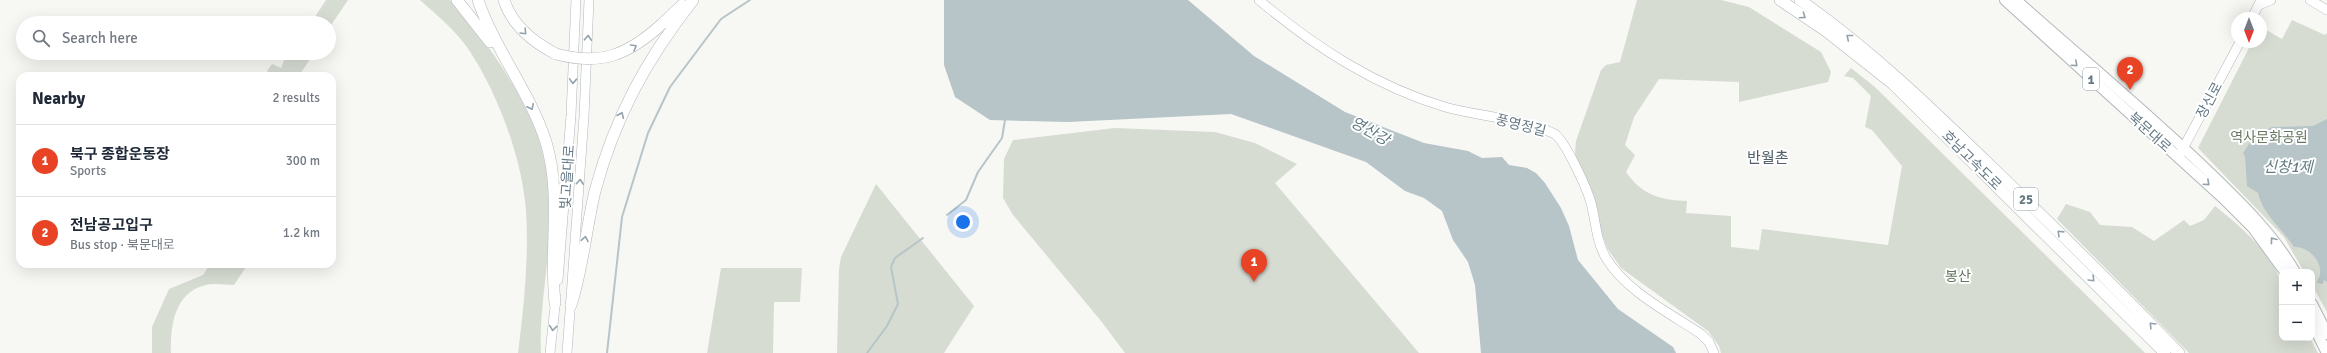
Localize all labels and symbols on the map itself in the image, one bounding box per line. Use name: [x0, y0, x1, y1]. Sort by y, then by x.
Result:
one-way arrow: [1799, 11, 1806, 19]
north arrow: [2231, 12, 2267, 48]
one-way arrow: [519, 27, 527, 35]
one-way arrow: [1847, 34, 1854, 41]
one-way arrow: [583, 35, 592, 41]
one-way arrow: [630, 44, 637, 51]
pin: 2: [2117, 57, 2143, 90]
one-way arrow: [2070, 59, 2078, 66]
road number: 1: [2083, 68, 2099, 90]
one-way arrow: [568, 78, 577, 84]
street label: 장신로: [2193, 79, 2226, 121]
one-way arrow: [527, 103, 534, 111]
street label: 북문대로: [2125, 109, 2175, 156]
one-way arrow: [616, 111, 624, 119]
street label: 풍영정길: [1494, 111, 1548, 140]
water label: 영산강: [1348, 113, 1394, 150]
street label: 호남고속도로: [1938, 127, 2005, 194]
park label: 역사문화공원: [2230, 129, 2308, 146]
street label: 빛고을대로: [557, 144, 578, 210]
district label: 반월촌: [1747, 149, 1789, 167]
water label: 신창1제: [2263, 158, 2315, 176]
one-way arrow: [575, 179, 584, 185]
one-way arrow: [2202, 179, 2210, 186]
road number: 25: [2014, 188, 2038, 210]
your location: [953, 212, 973, 232]
one-way arrow: [2057, 230, 2065, 238]
one-way arrow: [580, 236, 589, 242]
one-way arrow: [2271, 237, 2278, 244]
pin: 1: [1241, 249, 1267, 282]
park label: 봉산: [1945, 268, 1971, 285]
one-way arrow: [2087, 274, 2095, 281]
one-way arrow: [2149, 322, 2157, 330]
one-way arrow: [549, 325, 558, 331]

